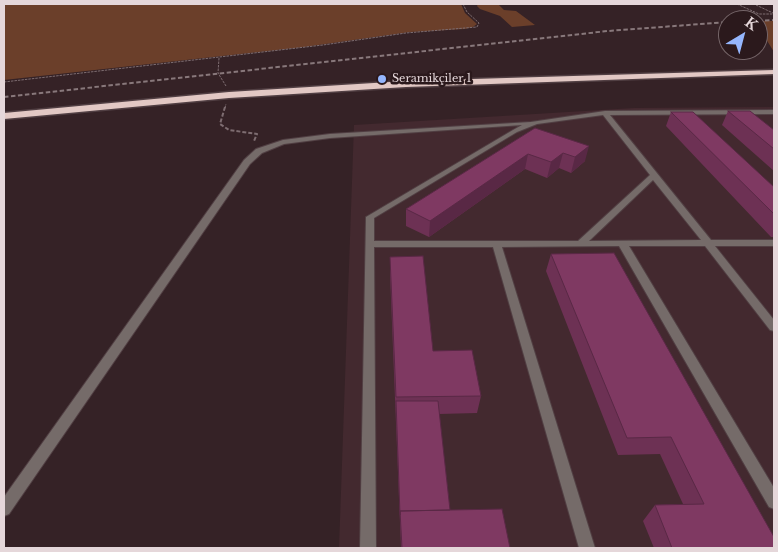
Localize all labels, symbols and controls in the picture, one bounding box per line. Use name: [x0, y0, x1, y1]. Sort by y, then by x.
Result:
north arrow: [718, 10, 768, 60]
text: K: [741, 13, 761, 34]
place label: Seramikçiler 1: [392, 72, 471, 86]
marker: Seramikçiler 1: [376, 73, 388, 85]

